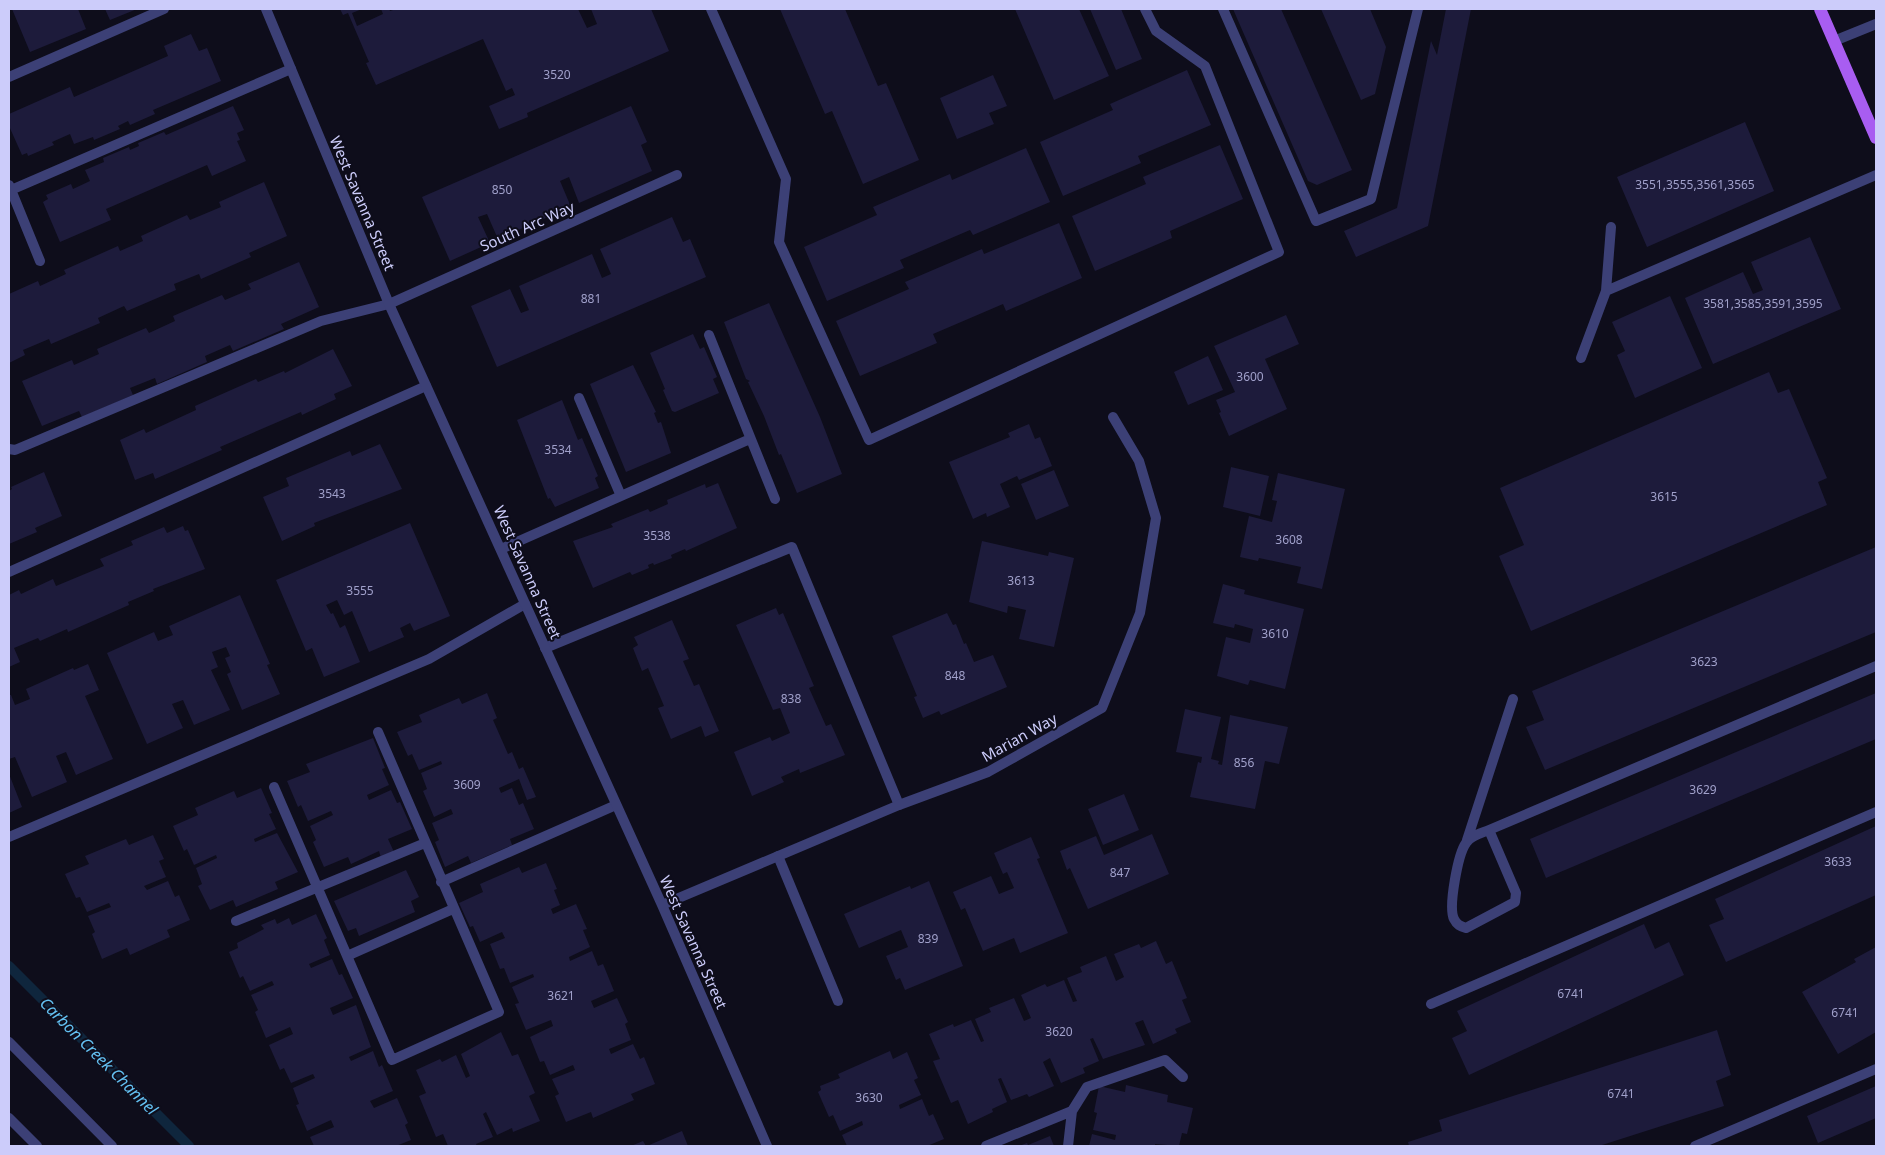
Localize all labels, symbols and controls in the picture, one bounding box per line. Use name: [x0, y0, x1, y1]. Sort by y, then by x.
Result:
house number: 3520: [543, 66, 571, 83]
street label: West Savanna Street: [326, 133, 401, 274]
house number: 3551,3555,3561,3565: [1635, 176, 1755, 193]
house number: 850: [492, 181, 512, 198]
street label: South Arc Way: [477, 196, 578, 256]
house number: 881: [581, 290, 601, 307]
house number: 3581,3585,3591,3595: [1703, 295, 1823, 312]
house number: 3600: [1236, 368, 1264, 385]
house number: 3534: [544, 441, 572, 458]
house number: 3543: [318, 485, 346, 502]
house number: 3615: [1650, 488, 1678, 505]
street label: West Savanna Street: [490, 502, 567, 642]
house number: 3538: [643, 527, 671, 544]
house number: 3608: [1275, 531, 1303, 548]
house number: 3613: [1007, 572, 1035, 589]
house number: 3555: [346, 582, 374, 599]
house number: 3610: [1261, 625, 1289, 642]
house number: 3623: [1690, 653, 1718, 670]
house number: 848: [945, 667, 965, 684]
house number: 838: [781, 690, 801, 707]
street label: Marian Way: [978, 708, 1061, 766]
house number: 856: [1234, 754, 1254, 771]
house number: 3609: [453, 776, 481, 793]
house number: 3629: [1689, 781, 1717, 798]
house number: 3633: [1824, 853, 1852, 870]
house number: 847: [1110, 864, 1130, 881]
street label: West Savanna Street: [656, 872, 733, 1012]
house number: 839: [918, 930, 938, 947]
house number: 6741: [1557, 985, 1585, 1002]
house number: 3621: [547, 987, 575, 1004]
water label: Carbon Creek Channel: [35, 992, 163, 1120]
house number: 6741: [1831, 1004, 1859, 1021]
house number: 3620: [1045, 1023, 1073, 1040]
house number: 6741: [1607, 1085, 1635, 1102]
house number: 3630: [855, 1089, 883, 1106]

